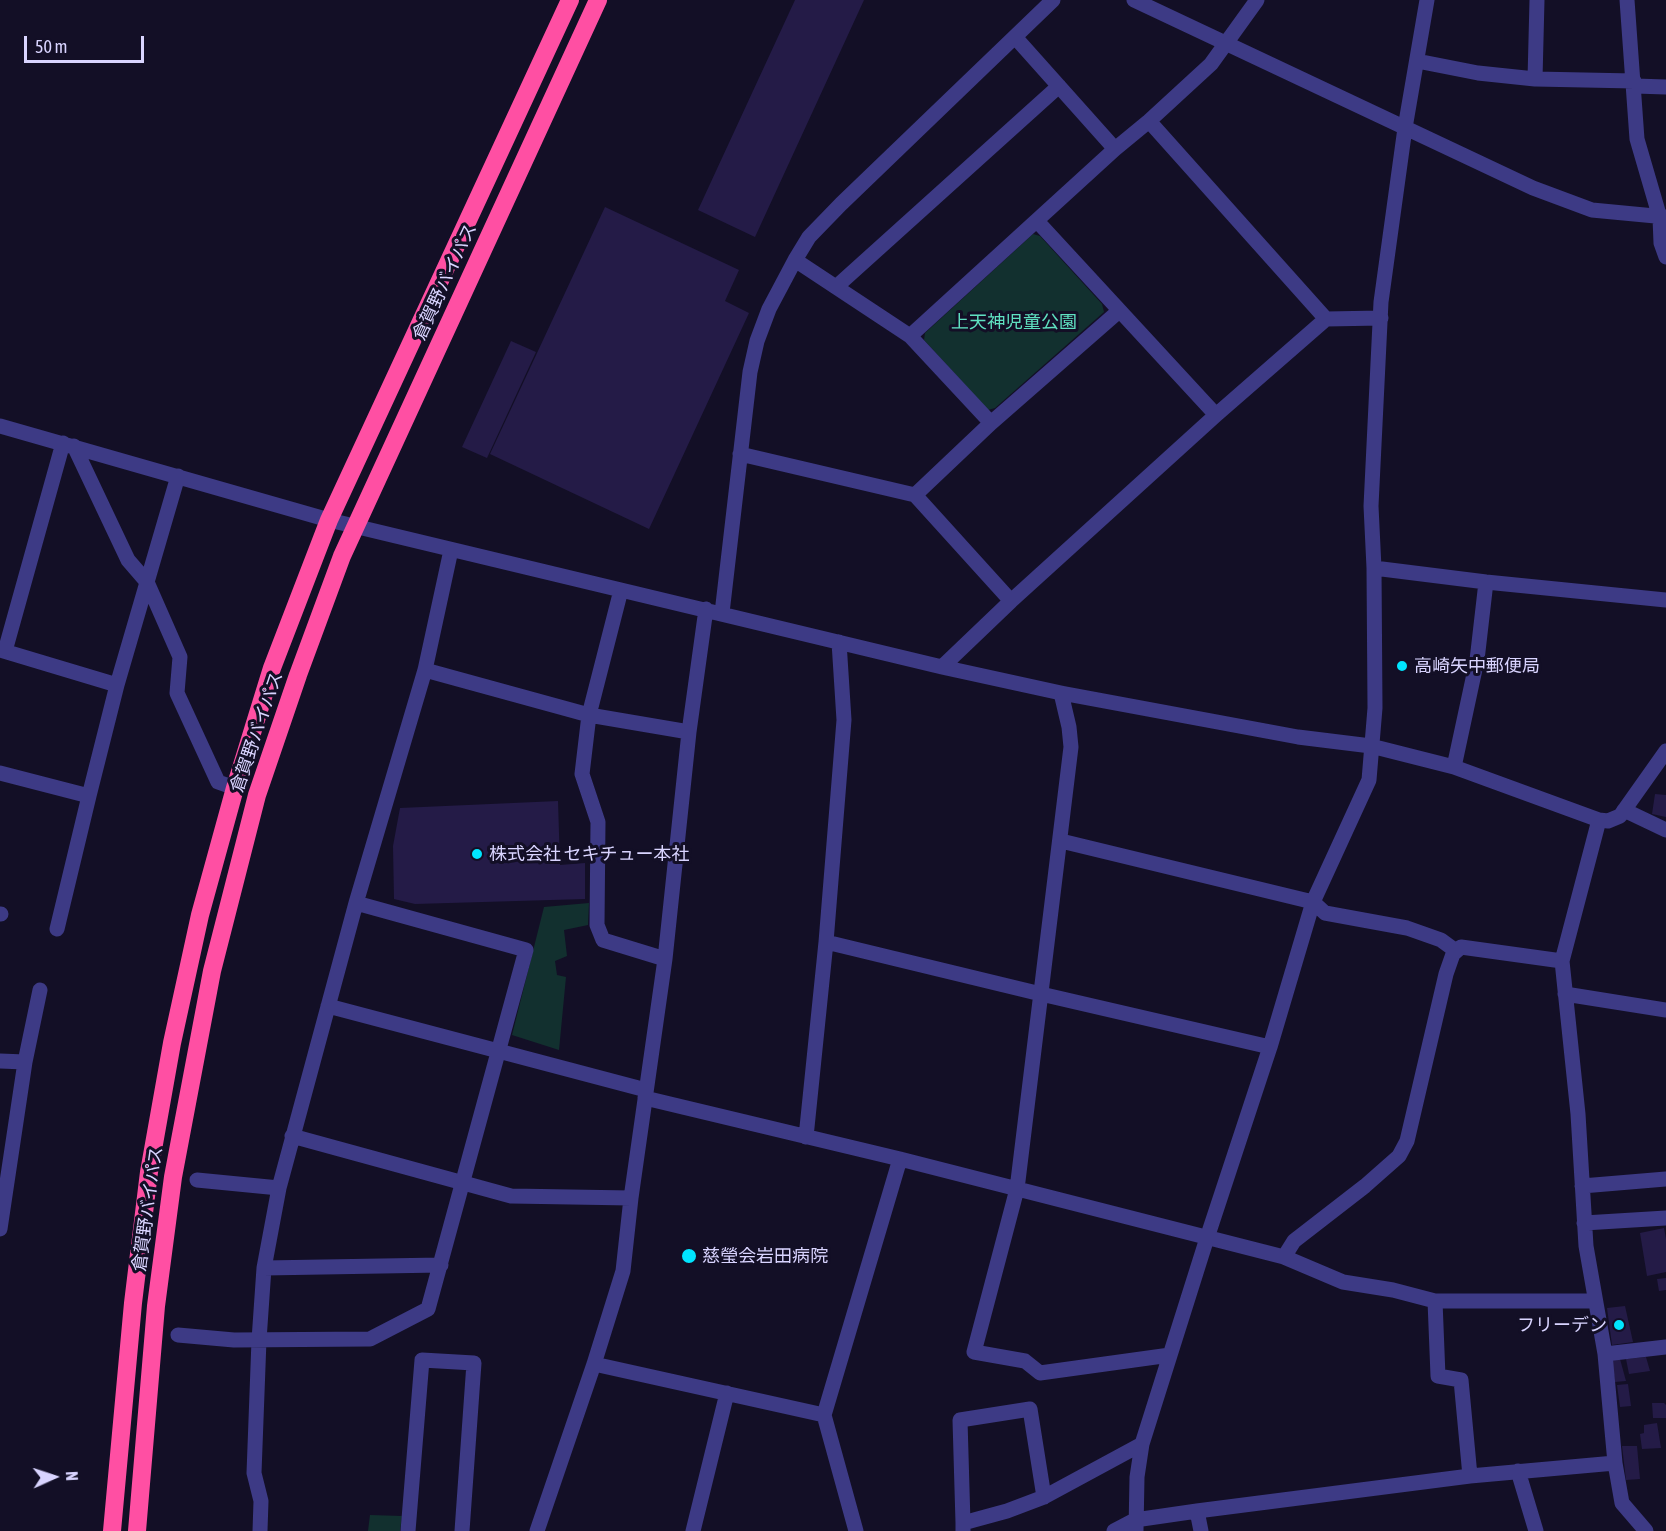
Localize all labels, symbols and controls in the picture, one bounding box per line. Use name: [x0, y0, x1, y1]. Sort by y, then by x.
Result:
scale bar: [27, 24, 147, 62]
text: 50 m: [35, 36, 67, 57]
street label: 倉賀野バイパス: [409, 220, 481, 344]
park label: 上天神児童公園: [951, 311, 1077, 333]
place label: 高崎矢中郵便局: [1414, 655, 1540, 677]
marker: 高崎矢中郵便局: [1395, 659, 1409, 673]
street label: 倉賀野バイパス: [226, 669, 288, 795]
place label: 株式会社 セキチュー本社: [489, 843, 689, 865]
marker: 株式会社 セキチュー本社: [470, 847, 484, 861]
street label: 倉賀野バイパス: [129, 1145, 167, 1273]
place label: 慈瑩会岩田病院: [702, 1245, 828, 1267]
marker: 慈瑩会岩田病院: [680, 1247, 698, 1265]
place label: フリーデン: [1517, 1314, 1607, 1336]
marker: フリーデン: [1612, 1318, 1626, 1332]
north arrow: [24, 1447, 84, 1507]
text: N: [63, 1471, 81, 1481]

